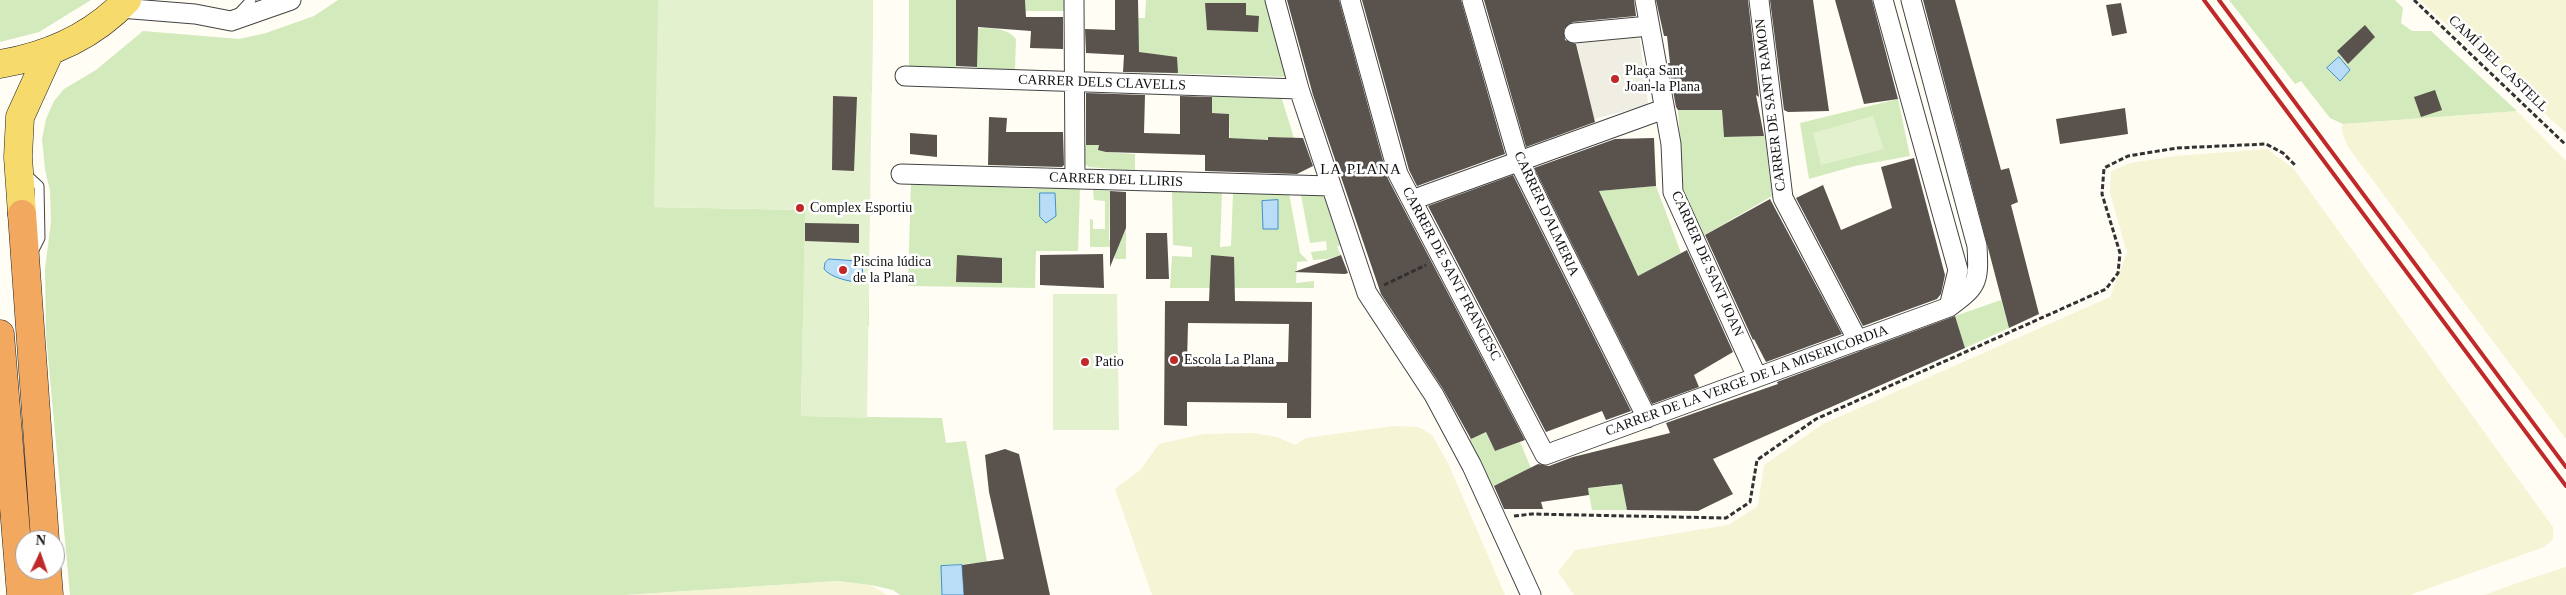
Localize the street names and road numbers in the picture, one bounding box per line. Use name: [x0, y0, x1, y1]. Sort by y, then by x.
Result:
street label: CAMÍ DEL CASTELL: [2445, 12, 2551, 116]
street label: CARRER DE SANT RAMON: [1752, 18, 1790, 192]
street label: CARRER DELS CLAVELLS: [1018, 72, 1186, 94]
street label: CARRER D'ALMERIA: [1510, 149, 1582, 279]
street label: CARRER DEL LLIRIS: [1049, 169, 1183, 191]
street label: CARRER DE SANT FRANCESC: [1398, 184, 1504, 364]
street label: CARRER DE SANT JOAN: [1667, 189, 1747, 339]
street label: CARRER DE LA VERGE DE LA MISERICORDIA: [1603, 322, 1891, 440]

